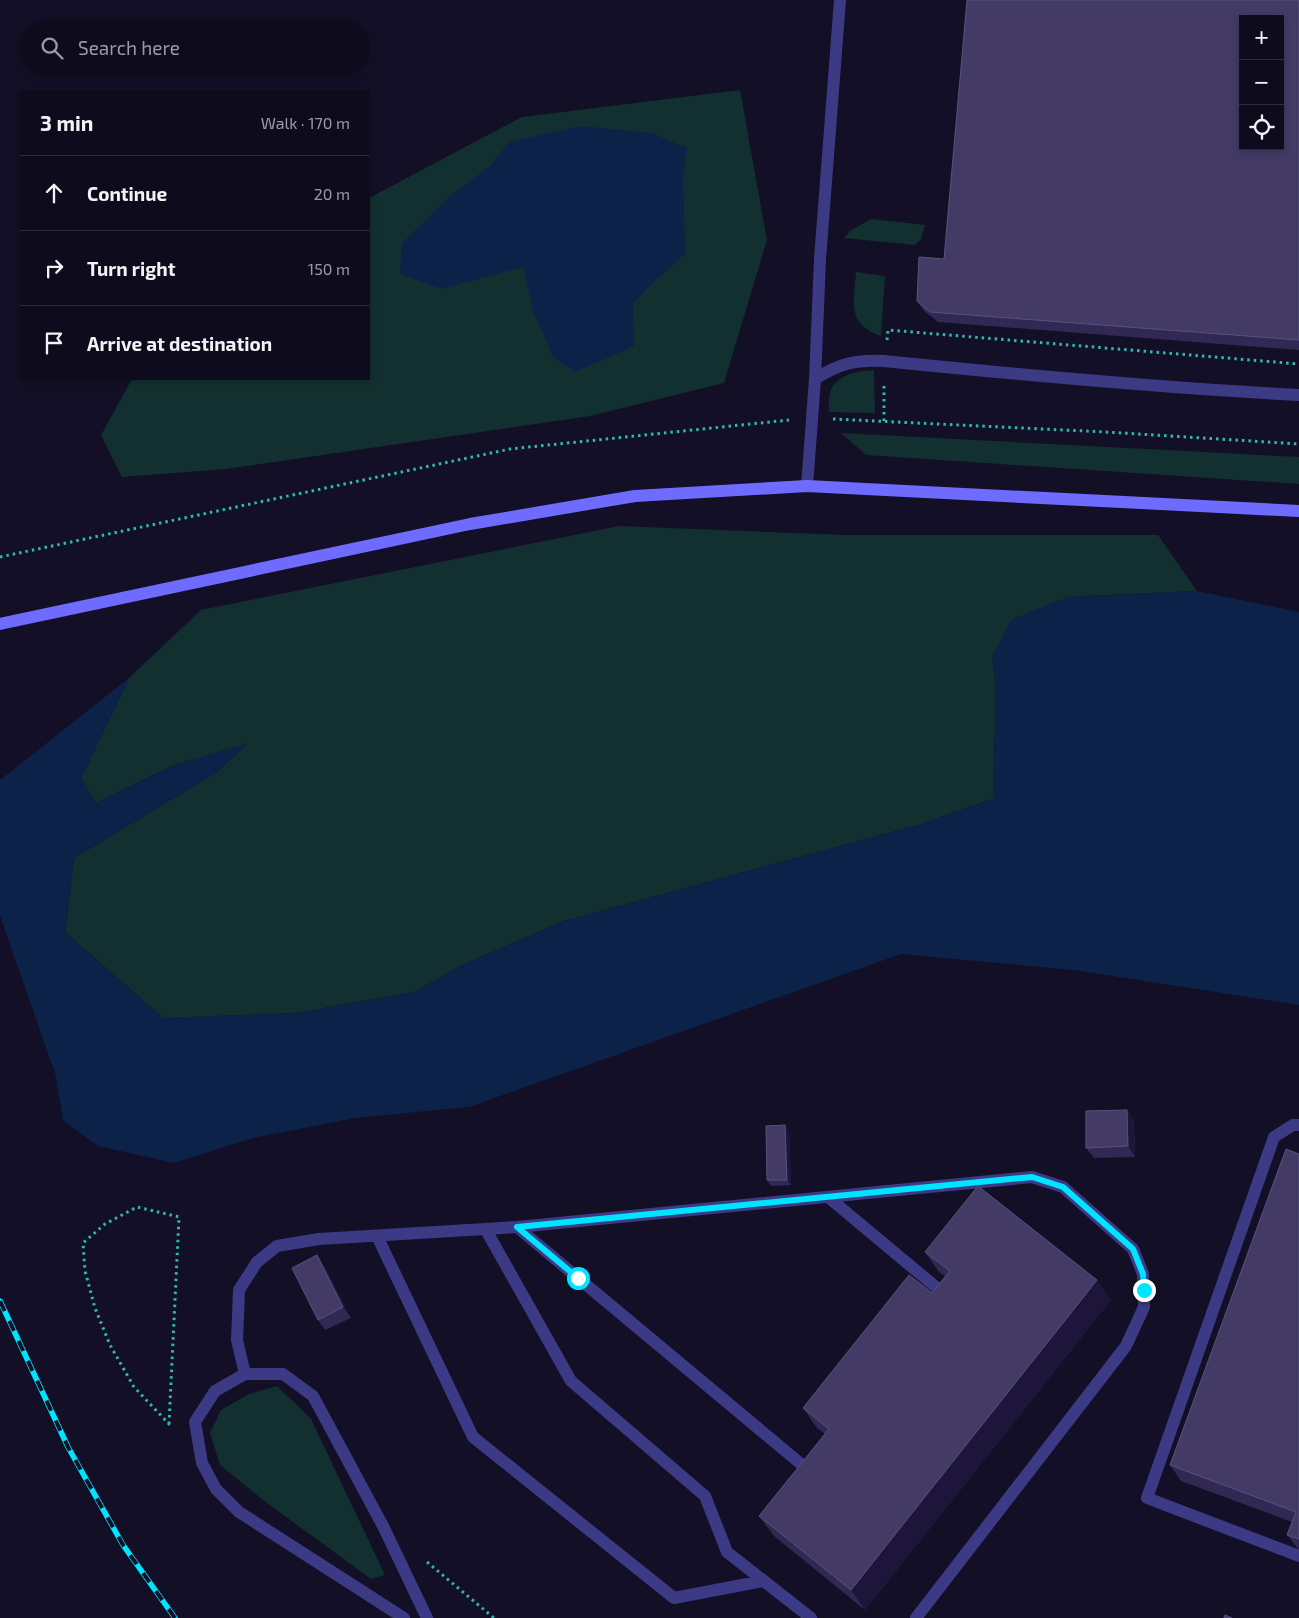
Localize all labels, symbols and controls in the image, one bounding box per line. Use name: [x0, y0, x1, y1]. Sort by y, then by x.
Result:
map controls: [1239, 15, 1284, 150]
button: +: [1239, 15, 1284, 60]
search box: [20, 20, 370, 75]
icon: search: [38, 34, 66, 62]
text: Search here: [78, 36, 180, 59]
button: −: [1239, 60, 1284, 105]
button: locate: [1239, 105, 1284, 150]
text: 3 min: [40, 110, 93, 135]
text: Walk · 170 m: [261, 113, 350, 132]
icon: ahead: [40, 179, 68, 207]
text: Continue: [87, 182, 167, 205]
text: 20 m: [314, 184, 350, 203]
icon: right: [40, 254, 68, 282]
text: Turn right: [87, 257, 175, 280]
text: 150 m: [308, 259, 350, 278]
icon: arrive: [40, 329, 68, 357]
text: Arrive at destination: [87, 332, 272, 355]
route start: [567, 1267, 590, 1290]
route end: [1133, 1279, 1156, 1302]

